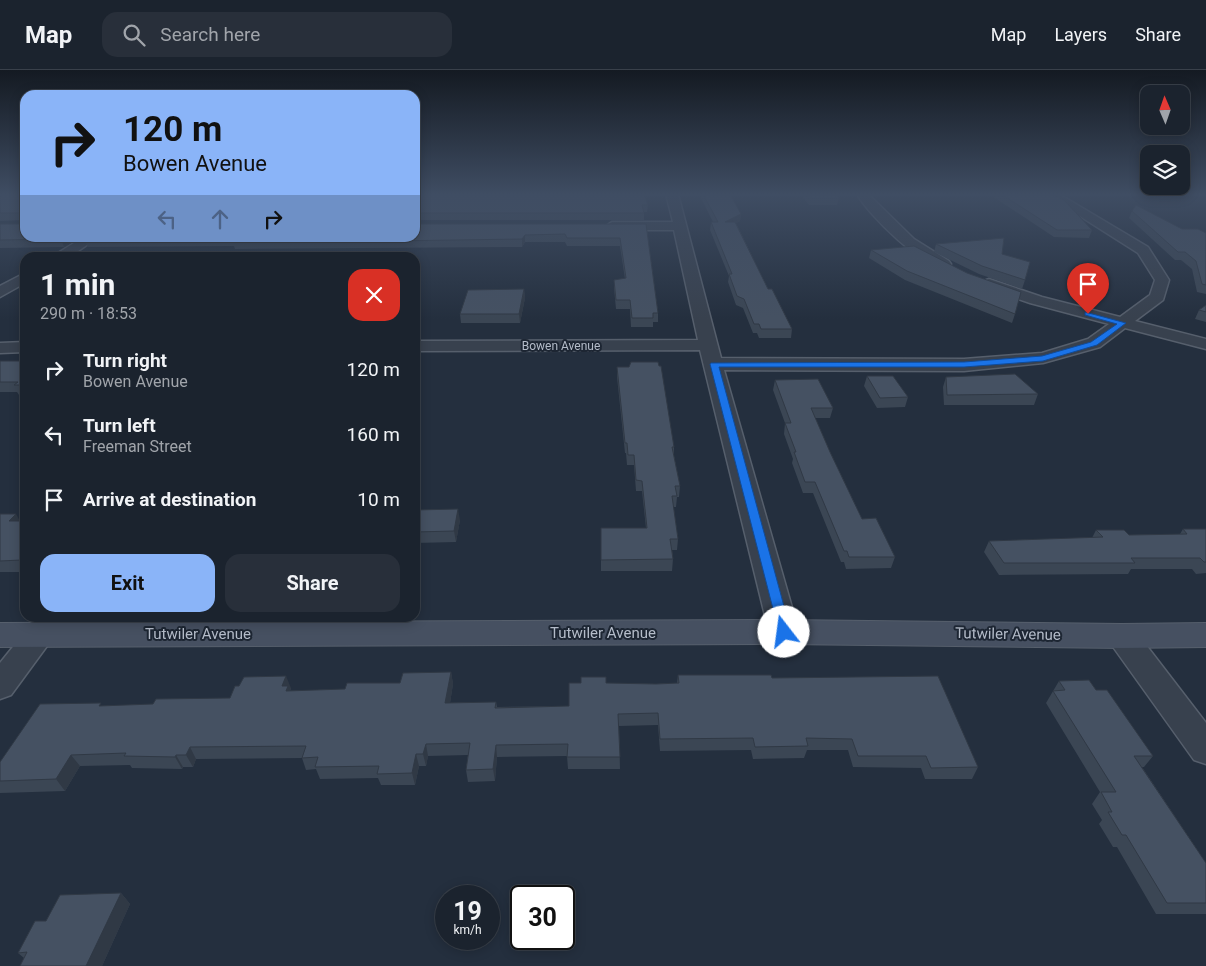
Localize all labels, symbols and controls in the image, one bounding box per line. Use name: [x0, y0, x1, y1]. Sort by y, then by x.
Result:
search box: [102, 12, 452, 57]
text: Map: [25, 21, 72, 49]
icon: search: [120, 21, 148, 49]
text: Search here: [160, 23, 260, 46]
text: Map: [991, 24, 1026, 45]
text: Layers: [1054, 24, 1107, 45]
text: Share: [1135, 24, 1181, 45]
north arrow: [1140, 85, 1190, 135]
map controls: [1140, 85, 1190, 195]
text: 120 m: [123, 109, 222, 150]
icon: right: [40, 110, 105, 175]
button: layers: [1140, 145, 1190, 195]
text: Bowen Avenue: [123, 151, 267, 176]
icon: left: [153, 205, 181, 233]
icon: ahead: [206, 205, 234, 233]
icon: right: [259, 205, 287, 233]
pin: [1067, 263, 1109, 314]
text: 1 min: [40, 267, 115, 302]
button: close: [348, 269, 400, 321]
icon: arrive: [1074, 270, 1102, 298]
text: 290 m · 18:53: [40, 304, 137, 323]
street label: Bowen Avenue: [522, 339, 600, 353]
text: Turn right: [83, 349, 167, 372]
icon: right: [40, 356, 68, 384]
text: 120 m: [347, 358, 400, 381]
text: Bowen Avenue: [83, 372, 188, 391]
text: Turn left: [83, 414, 156, 437]
icon: left: [40, 421, 68, 449]
text: 160 m: [347, 423, 400, 446]
text: Freeman Street: [83, 437, 192, 456]
icon: arrive: [40, 486, 68, 514]
text: Arrive at destination: [83, 488, 256, 511]
text: 10 m: [357, 488, 400, 511]
button: Exit: [40, 554, 215, 612]
button: Share: [225, 554, 400, 612]
position arrow: [757, 605, 809, 657]
street label: Tutwiler Avenue: [550, 624, 656, 642]
street label: Tutwiler Avenue: [955, 624, 1061, 644]
street label: Tutwiler Avenue: [145, 625, 251, 643]
speed limit sign: 30: [510, 885, 575, 950]
text: 19: [453, 897, 482, 926]
text: km/h: [453, 923, 482, 937]

